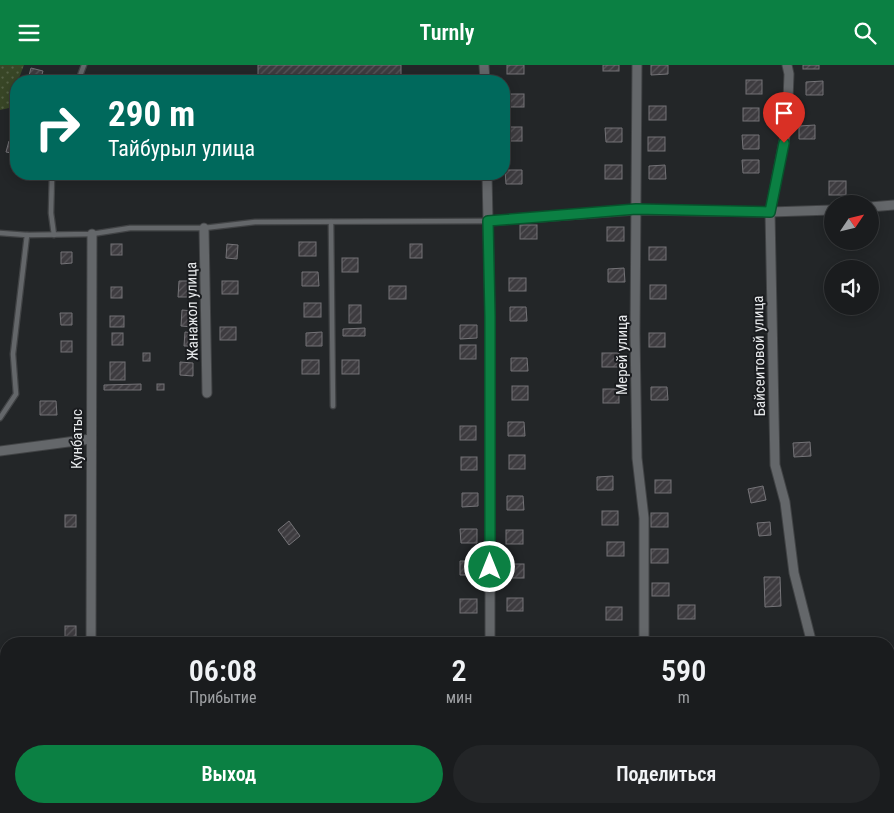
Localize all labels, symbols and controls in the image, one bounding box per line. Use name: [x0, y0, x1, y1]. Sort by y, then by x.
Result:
icon: menu: [15, 19, 43, 47]
icon: search: [851, 19, 879, 47]
text: Turnly: [420, 20, 474, 45]
pin: [763, 92, 805, 143]
text: 290 m: [108, 94, 195, 135]
icon: right: [25, 95, 90, 160]
icon: arrive: [770, 99, 798, 127]
text: Тайбурыл улица: [108, 136, 255, 161]
north arrow: [824, 195, 879, 250]
map controls: [824, 195, 879, 315]
button: sound: [824, 260, 879, 315]
street label: Жанажол улица: [182, 262, 202, 360]
street label: Байсеитовой улица: [749, 295, 769, 417]
street label: Мерей улица: [613, 315, 631, 395]
street label: Кунбатыс: [68, 409, 86, 469]
position arrow: [463, 540, 515, 592]
text: 06:08: [189, 653, 257, 688]
text: 2: [451, 653, 467, 688]
text: 590: [661, 653, 706, 688]
text: Прибытие: [189, 688, 256, 707]
text: мин: [446, 688, 472, 707]
text: m: [678, 688, 690, 707]
button: Выход: [15, 745, 443, 803]
button: Поделиться: [453, 745, 880, 803]

